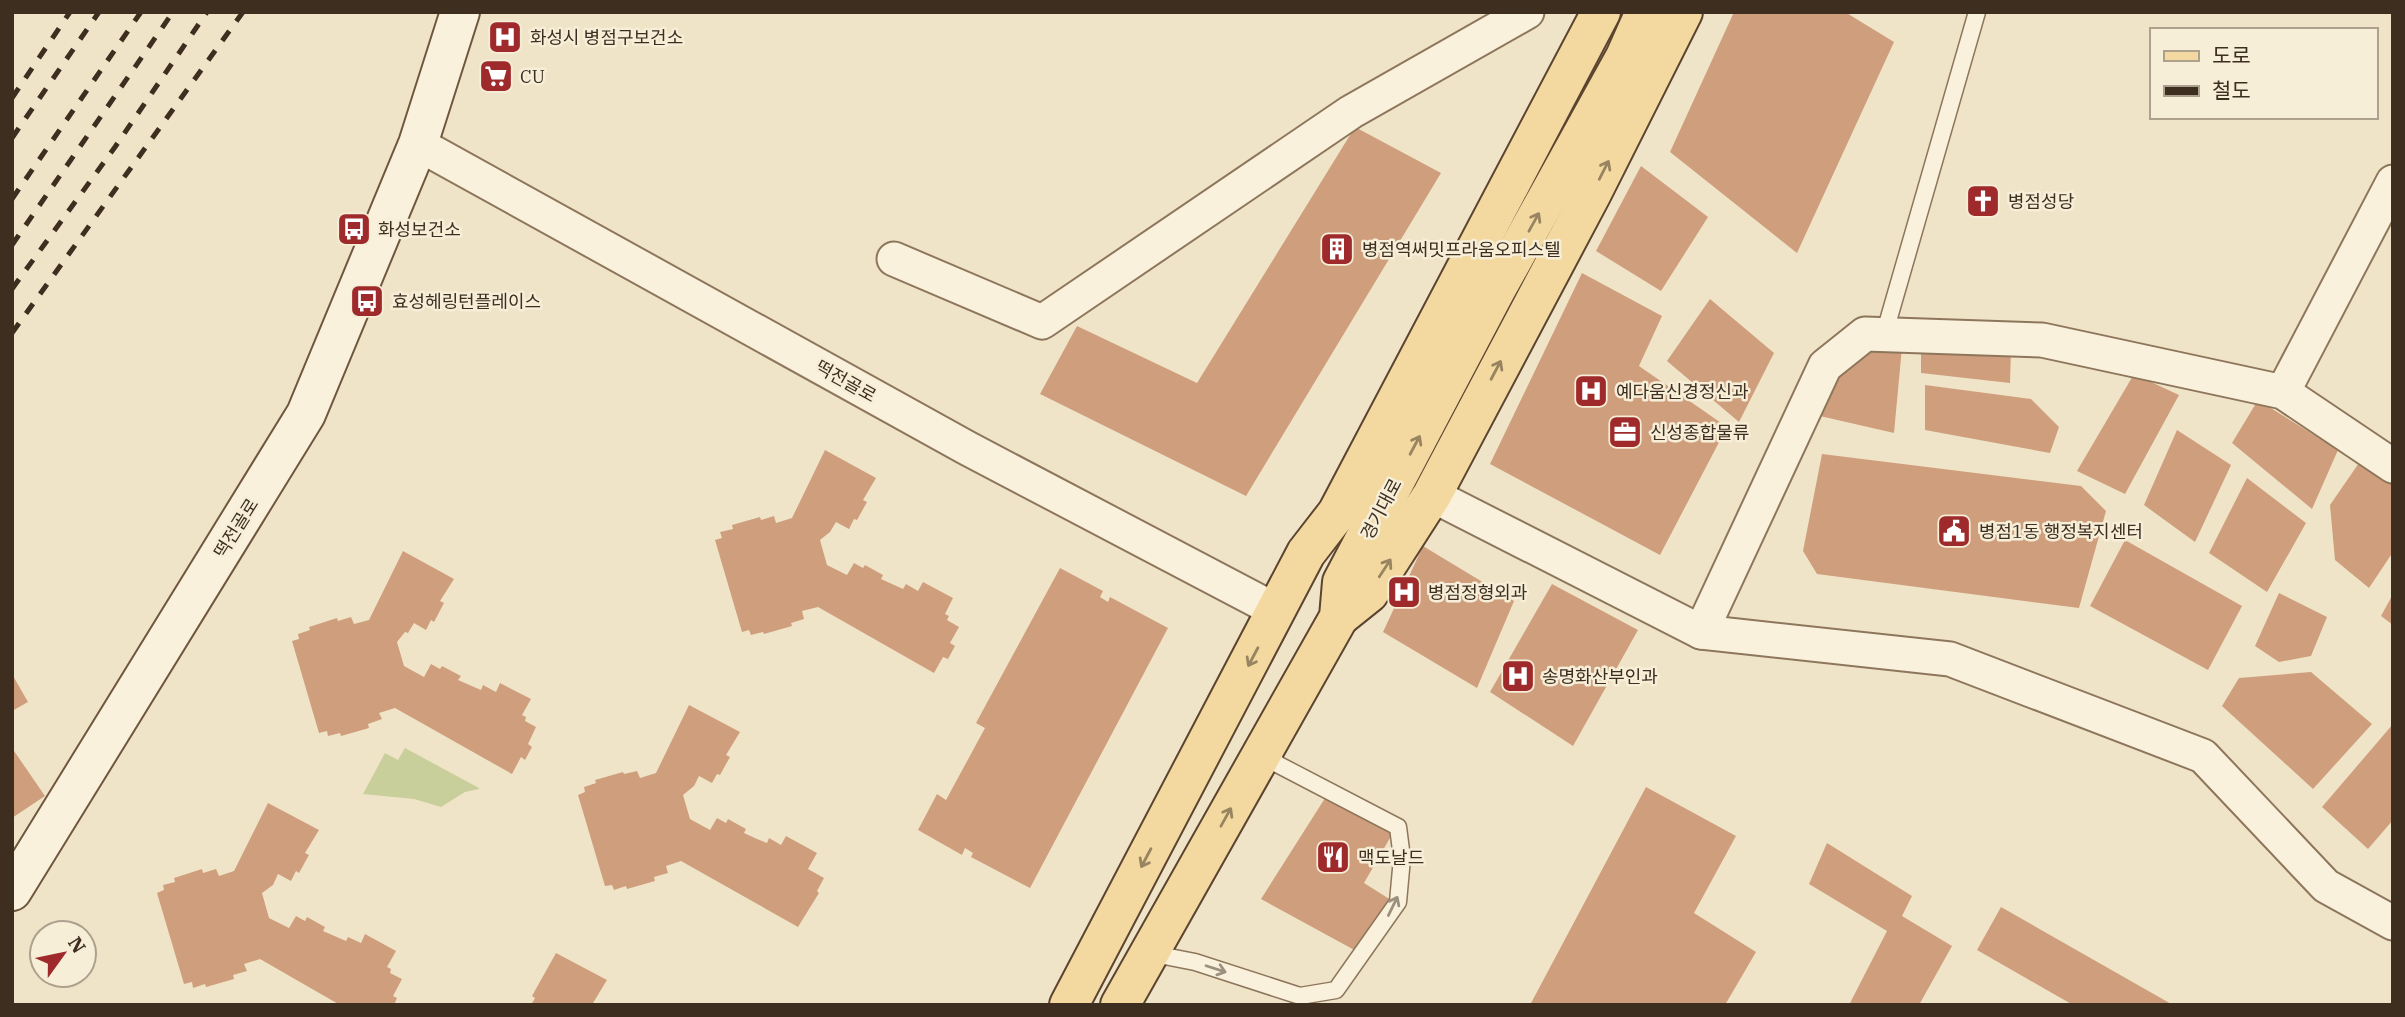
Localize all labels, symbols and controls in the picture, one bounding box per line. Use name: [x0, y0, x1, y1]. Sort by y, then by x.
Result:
hospital icon: 화성시 병점구보건소: [486, 18, 524, 56]
place label: 화성시 병점구보건소: [530, 26, 683, 49]
legend: [2150, 28, 2377, 119]
text: 도로: [2212, 41, 2251, 69]
supermarket icon: CU: [477, 57, 515, 95]
place label: CU: [520, 65, 545, 88]
text: 철도: [2212, 76, 2251, 104]
one-way arrow: [1597, 160, 1611, 181]
church icon: 병점성당: [1964, 182, 2002, 220]
place label: 병점성당: [2008, 190, 2074, 213]
bus stop icon: 화성보건소: [335, 210, 373, 248]
one-way arrow: [1527, 213, 1541, 233]
place label: 화성보건소: [378, 218, 461, 241]
building icon: 병점역써밋프라움오피스텔: [1318, 230, 1356, 268]
place label: 병점역써밋프라움오피스텔: [1362, 238, 1561, 261]
bus stop icon: 효성헤링턴플레이스: [348, 282, 386, 320]
place label: 효성헤링턴플레이스: [392, 290, 541, 313]
street label: 떡전골로: [811, 355, 881, 407]
one-way arrow: [1490, 361, 1504, 381]
hospital icon: 예다움신경정신과: [1572, 372, 1610, 410]
place label: 예다움신경정신과: [1616, 380, 1749, 403]
office icon: 신성종합물류: [1606, 413, 1644, 451]
place label: 신성종합물류: [1650, 421, 1749, 444]
one-way arrow: [1409, 435, 1423, 456]
street label: 경기대로: [1355, 474, 1407, 544]
street label: 떡전골로: [209, 494, 263, 562]
public building icon: 병점1동 행정복지센터: [1935, 512, 1973, 550]
place label: 병점1동 행정복지센터: [1979, 520, 2143, 543]
one-way arrow: [1378, 559, 1392, 579]
hospital icon: 병점정형외과: [1385, 573, 1423, 611]
place label: 병점정형외과: [1428, 581, 1528, 604]
one-way arrow: [1245, 647, 1259, 667]
hospital icon: 송명화산부인과: [1499, 657, 1537, 695]
place label: 송명화산부인과: [1542, 665, 1658, 688]
one-way arrow: [1220, 807, 1233, 828]
restaurant icon: 맥도날드: [1314, 838, 1352, 876]
place label: 맥도날드: [1358, 846, 1424, 869]
one-way arrow: [1139, 848, 1153, 868]
one-way arrow: [1387, 897, 1401, 917]
north arrow: [28, 919, 98, 989]
text: N: [63, 932, 91, 958]
one-way arrow: [1204, 963, 1226, 976]

